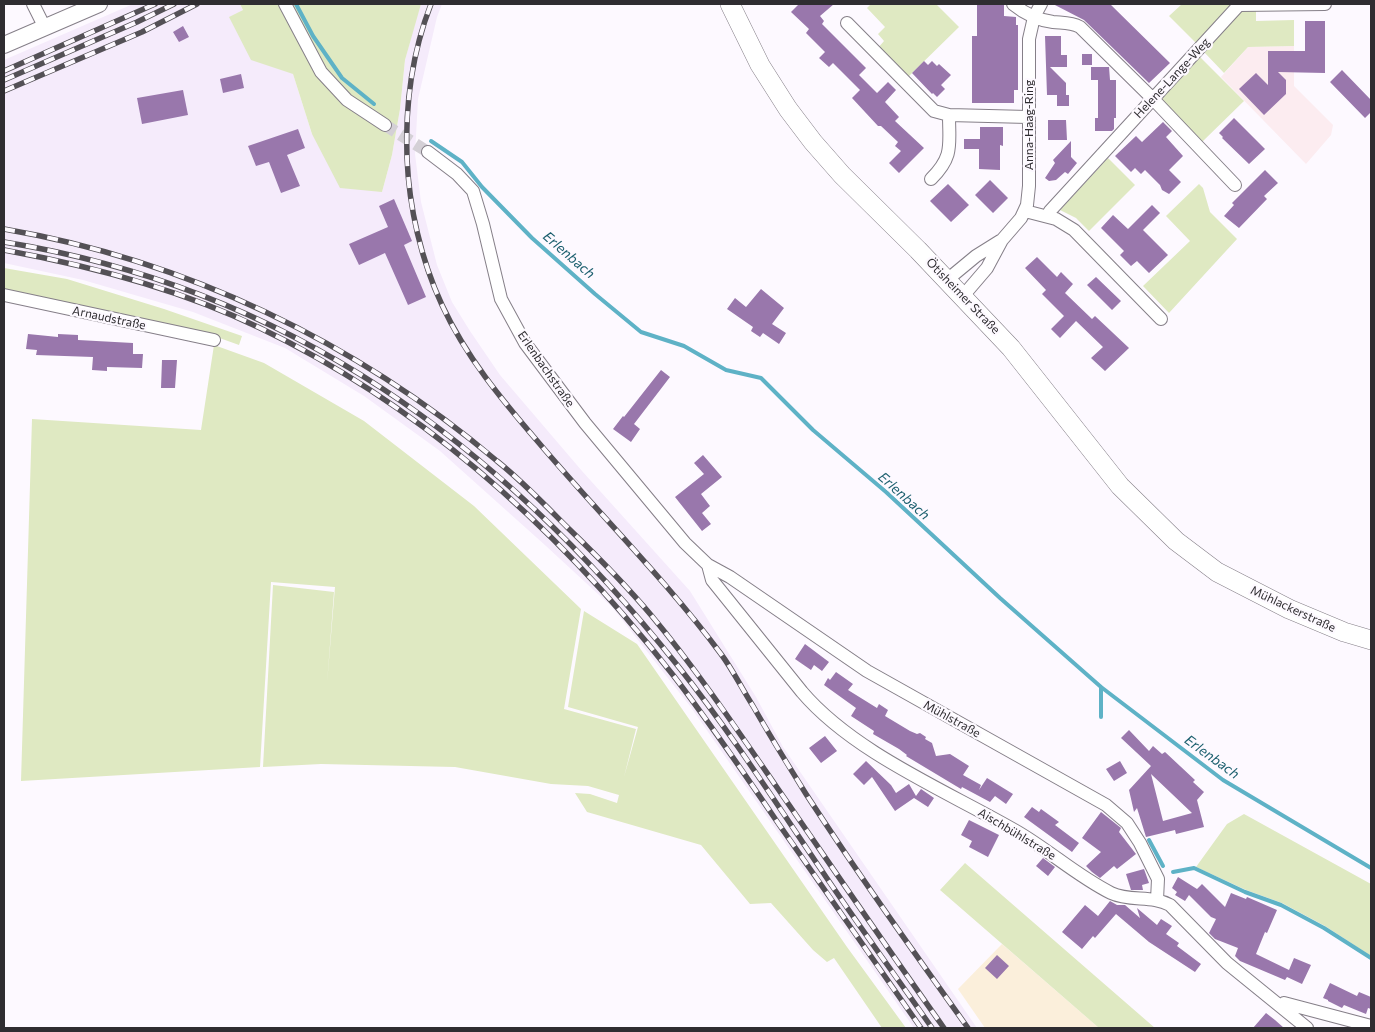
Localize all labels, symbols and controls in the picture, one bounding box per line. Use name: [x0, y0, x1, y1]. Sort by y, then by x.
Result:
street label: Helene-Lange-Weg: [1131, 35, 1213, 121]
street label: Anna-Haag-Ring: [1022, 80, 1036, 170]
water label: Erlenbach: [540, 228, 598, 282]
street label: Ötisheimer Straße: [923, 255, 1003, 337]
street label: Arnaudstraße: [71, 303, 147, 333]
street label: Erlenbachstraße: [515, 328, 577, 410]
water label: Erlenbach: [875, 469, 933, 523]
street label: Mühlackerstraße: [1248, 583, 1338, 635]
street label: Mühlstraße: [921, 697, 983, 741]
water label: Erlenbach: [1181, 732, 1243, 782]
street label: Aischbühlstraße: [975, 805, 1059, 863]

